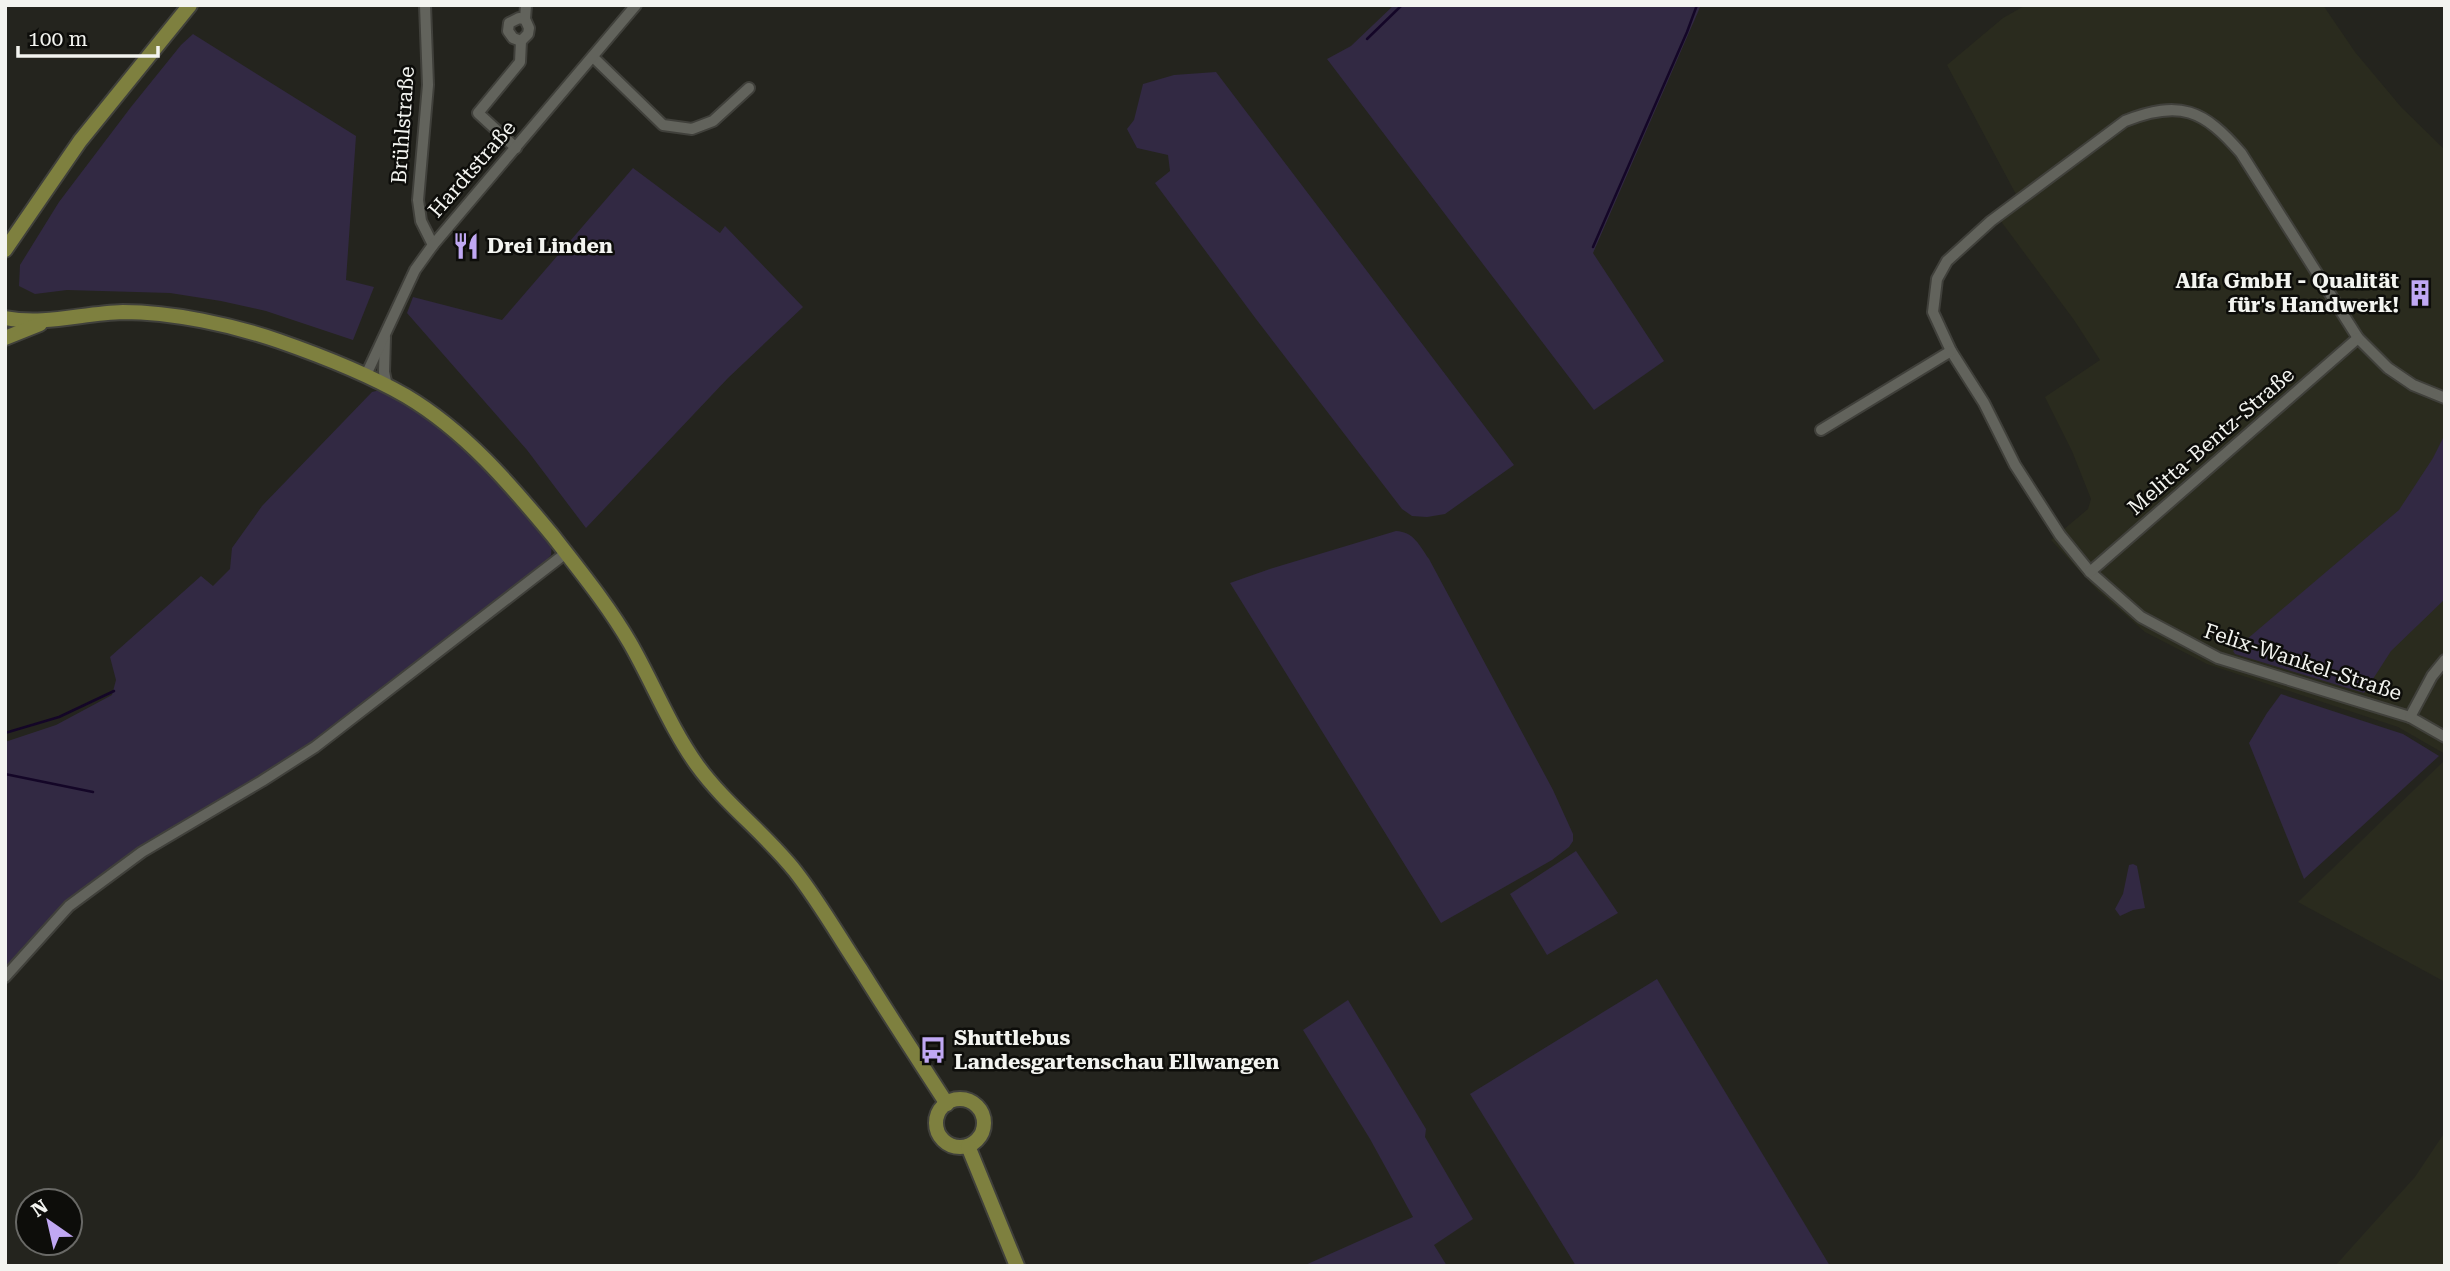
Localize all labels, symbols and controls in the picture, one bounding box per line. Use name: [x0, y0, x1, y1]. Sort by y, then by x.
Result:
scale bar: [18, 14, 158, 58]
text: 100 m: [28, 27, 88, 51]
street label: Brühlstraße: [387, 65, 419, 185]
street label: Hardtstraße: [423, 116, 521, 222]
restaurant icon: Drei Linden: [451, 231, 481, 261]
place label: Drei Linden: [487, 234, 613, 258]
place label: Alfa GmbH - Qualität für's Handwerk!: [2175, 269, 2399, 317]
building icon: Alfa GmbH - Qualität für's Handwerk!: [2405, 278, 2435, 308]
street label: Melitta-Bentz-Straße: [2123, 362, 2299, 520]
street label: Felix-Wankel-Straße: [2201, 619, 2405, 705]
place label: Shuttlebus Landesgartenschau Ellwangen: [954, 1026, 1279, 1074]
bus stop icon: Shuttlebus Landesgartenschau Ellwangen: [918, 1035, 948, 1065]
north arrow: [14, 1187, 84, 1257]
text: N: [27, 1194, 53, 1222]

